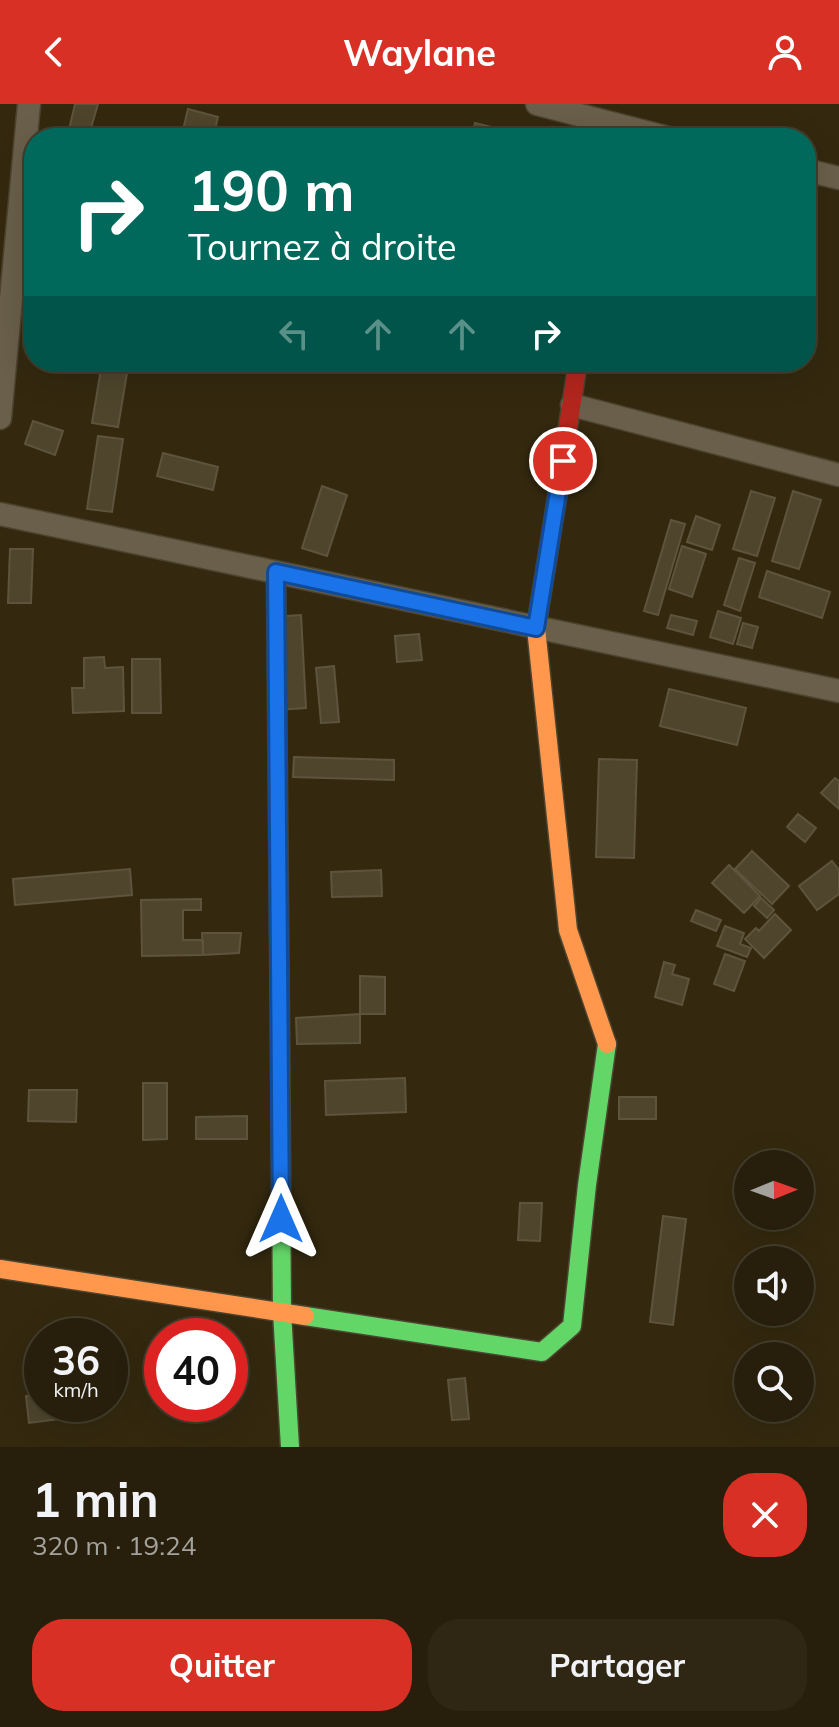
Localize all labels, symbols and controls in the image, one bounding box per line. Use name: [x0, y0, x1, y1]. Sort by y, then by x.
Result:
icon: back: [32, 30, 76, 74]
text: Waylane: [343, 30, 496, 75]
icon: person: [763, 30, 807, 74]
text: 190 m: [188, 155, 355, 225]
icon: right: [56, 160, 160, 264]
text: Tournez à droite: [188, 224, 457, 269]
icon: left: [272, 312, 316, 356]
icon: ahead: [356, 312, 400, 356]
icon: ahead: [440, 312, 484, 356]
icon: right: [524, 312, 568, 356]
pin: [529, 427, 597, 495]
icon: arrive: [541, 439, 585, 483]
north arrow: [734, 1150, 814, 1230]
map controls: [734, 1150, 814, 1422]
position arrow: [239, 1177, 323, 1261]
button: sound: [734, 1246, 814, 1326]
speed limit sign: 40: [144, 1318, 248, 1422]
text: 36: [52, 1335, 100, 1385]
button: search: [734, 1342, 814, 1422]
text: km/h: [53, 1377, 99, 1402]
text: 1 min: [32, 1469, 159, 1529]
button: close: [723, 1473, 807, 1557]
text: 320 m · 19:24: [32, 1529, 196, 1562]
button: Quitter: [32, 1619, 412, 1711]
button: Partager: [428, 1619, 807, 1711]

